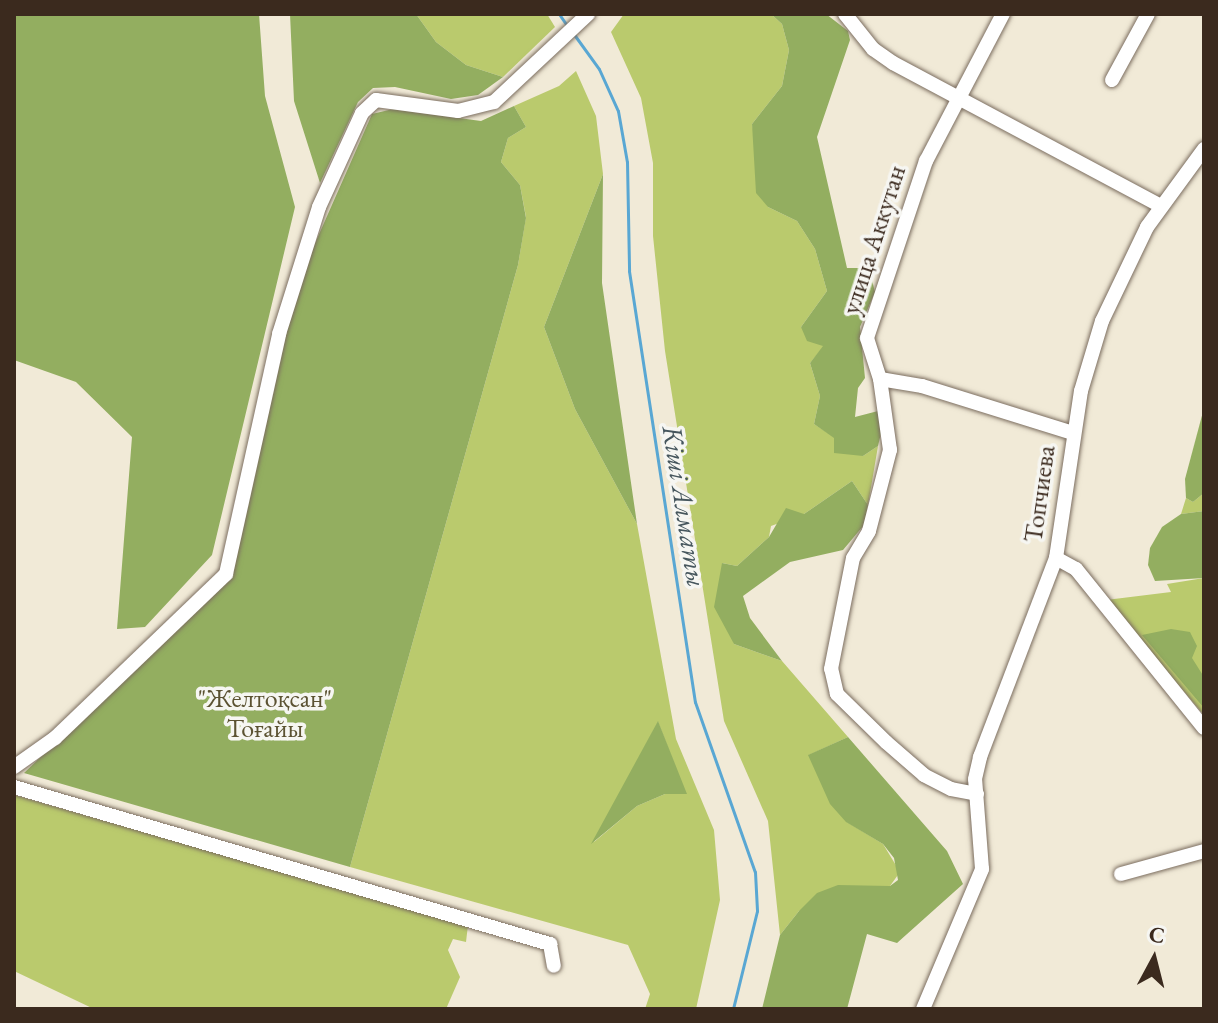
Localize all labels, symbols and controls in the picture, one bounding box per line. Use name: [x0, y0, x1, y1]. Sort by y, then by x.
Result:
street label: улица Аккутан: [835, 162, 913, 318]
water label: Кіші Алматы: [656, 423, 714, 589]
street label: Топчиева: [1018, 444, 1062, 544]
park label: "Желтоқсан" Тоғайы: [198, 683, 332, 744]
north arrow: [1114, 919, 1194, 999]
text: С: [1147, 919, 1166, 950]

